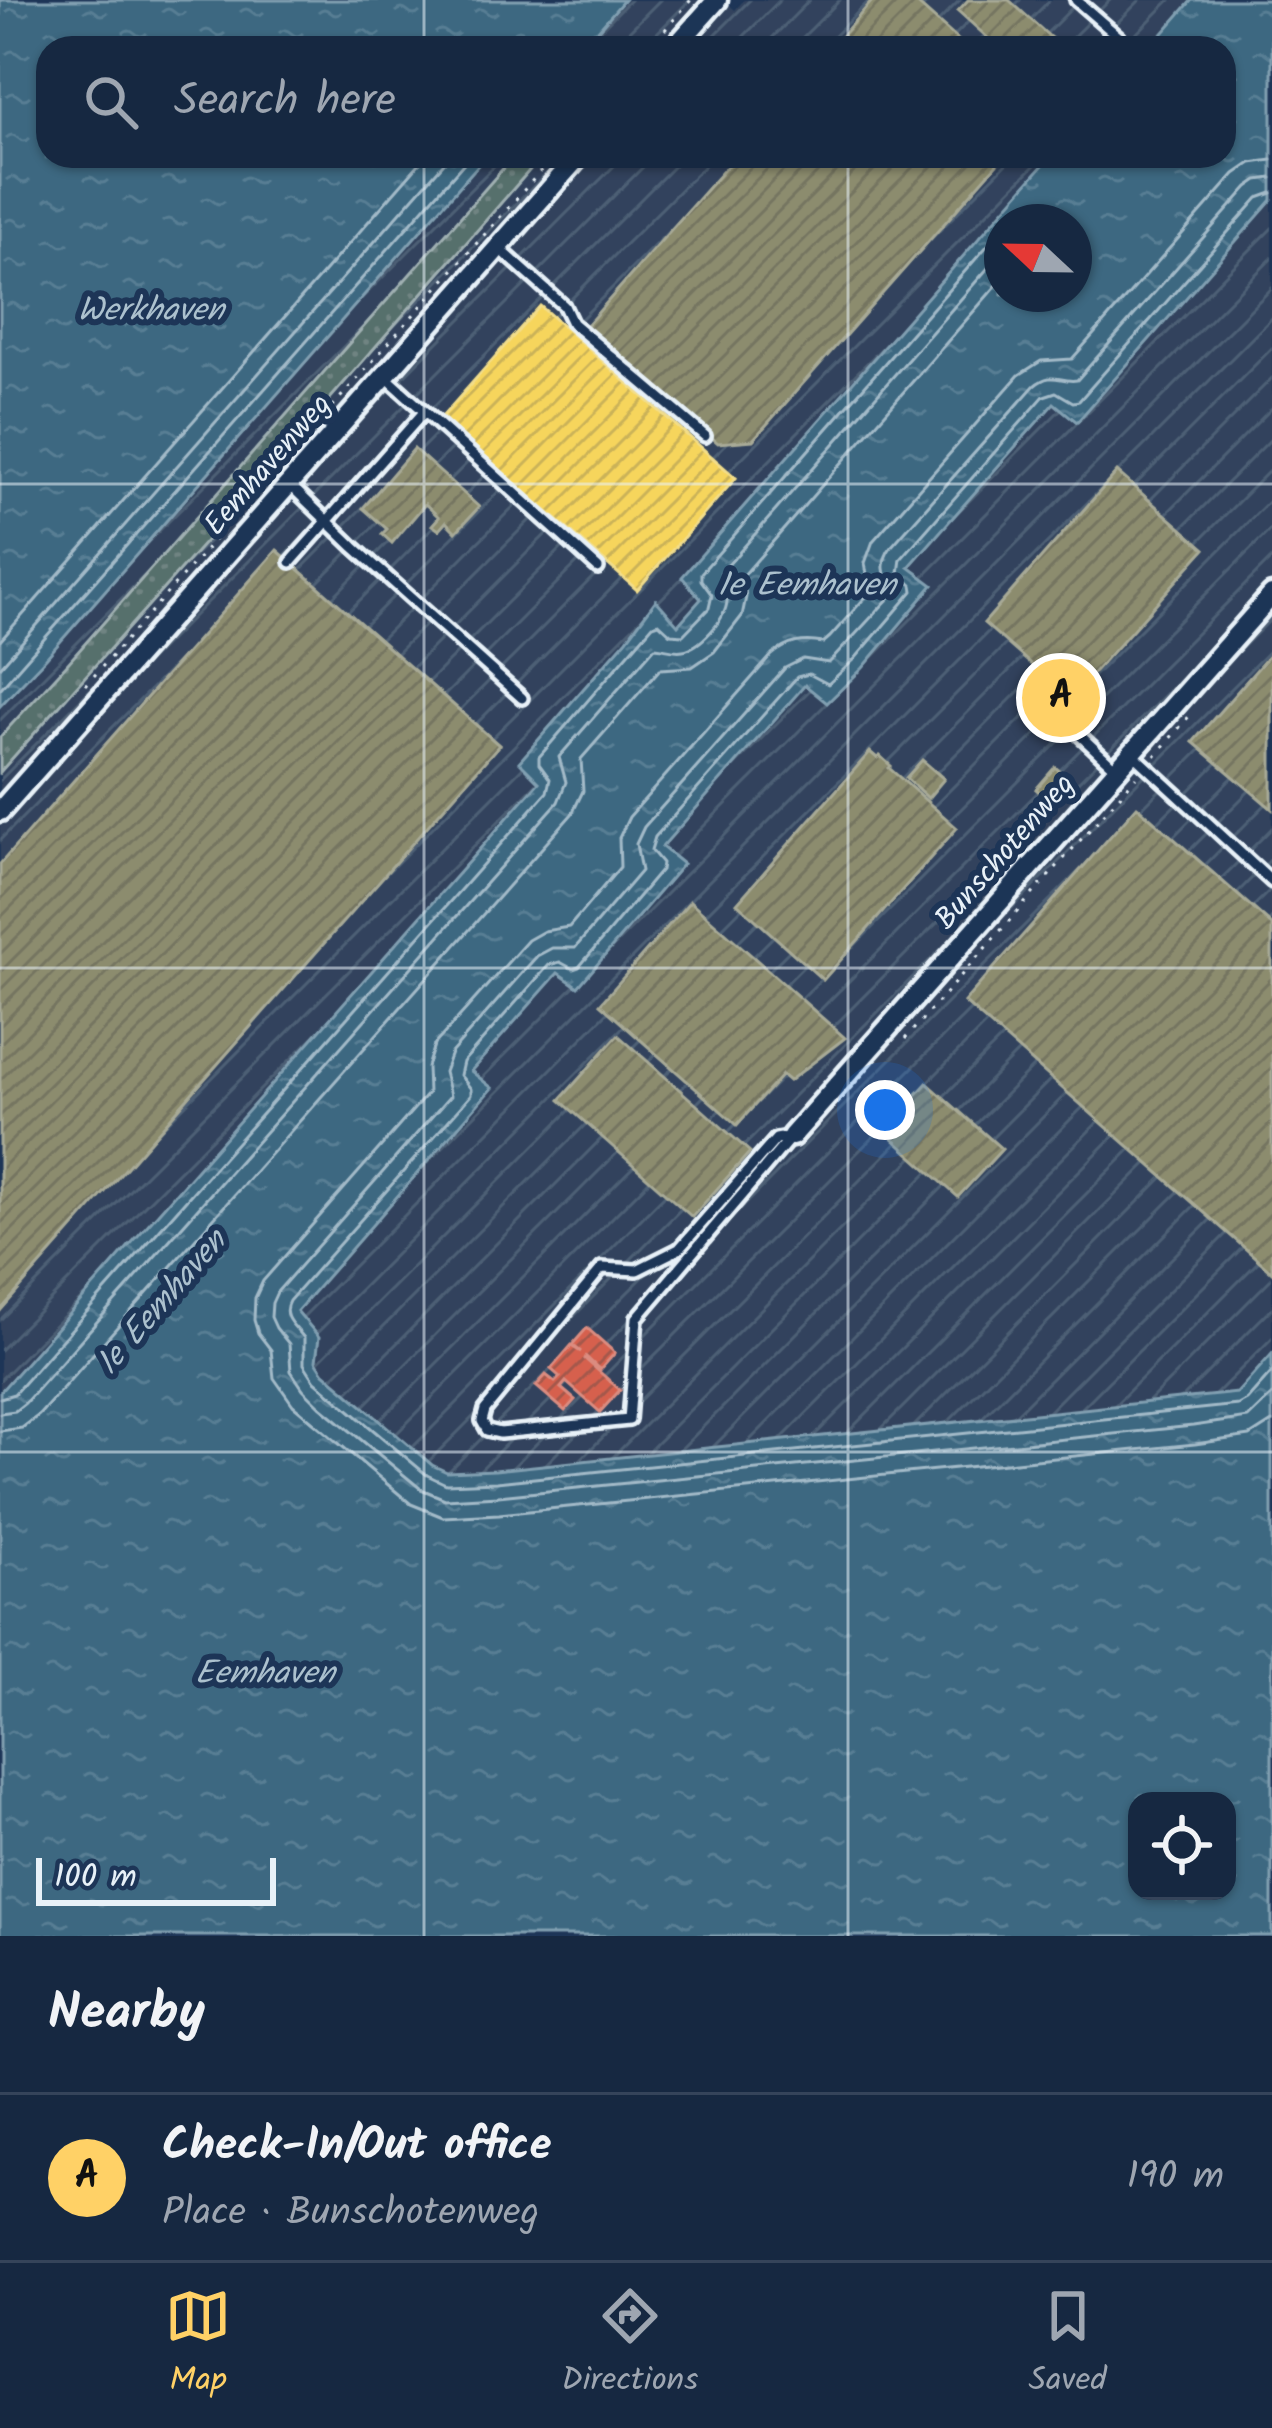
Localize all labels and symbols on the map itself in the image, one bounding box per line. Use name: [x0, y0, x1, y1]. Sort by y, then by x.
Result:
north arrow: [984, 204, 1092, 312]
water label: Werkhaven: [78, 285, 227, 338]
street label: Eemhavenweg: [193, 383, 344, 547]
water label: 1e Eemhaven: [718, 560, 899, 613]
pin: A: [1022, 653, 1100, 743]
street label: Bunschotenweg: [924, 763, 1087, 941]
your location: [855, 1080, 915, 1140]
water label: 1e Eemhaven: [84, 1217, 243, 1388]
water label: Eemhaven: [195, 1648, 337, 1701]
scale bar: [36, 1852, 276, 1905]

